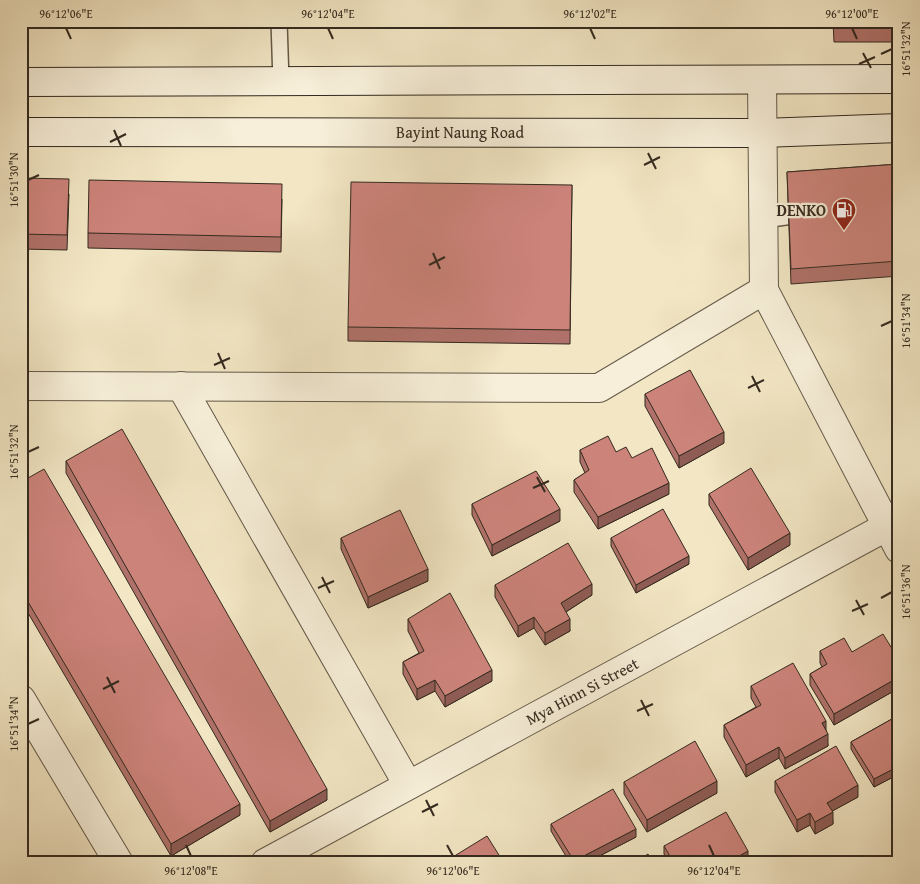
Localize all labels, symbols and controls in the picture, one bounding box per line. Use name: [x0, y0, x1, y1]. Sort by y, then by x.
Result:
text: 96°12'06"E: [39, 5, 93, 22]
text: 96°12'04"E: [301, 5, 355, 22]
text: 96°12'02"E: [563, 5, 617, 22]
text: 96°12'00"E: [825, 5, 879, 22]
text: 16°51'32"N: [897, 21, 914, 77]
street label: Bayint Naung Road: [396, 120, 524, 144]
text: 16°51'30"N: [5, 152, 22, 208]
fuel station icon: DENKO: [831, 197, 857, 231]
place label: DENKO: [777, 198, 826, 222]
text: 16°51'34"N: [897, 293, 914, 349]
text: 16°51'32"N: [5, 424, 22, 480]
text: 16°51'36"N: [897, 564, 914, 620]
street label: Mya Hinn Si Street: [521, 651, 643, 731]
text: 16°51'34"N: [5, 696, 22, 752]
text: 96°12'08"E: [164, 862, 218, 879]
text: 96°12'06"E: [426, 862, 480, 879]
text: 96°12'04"E: [687, 862, 741, 879]

